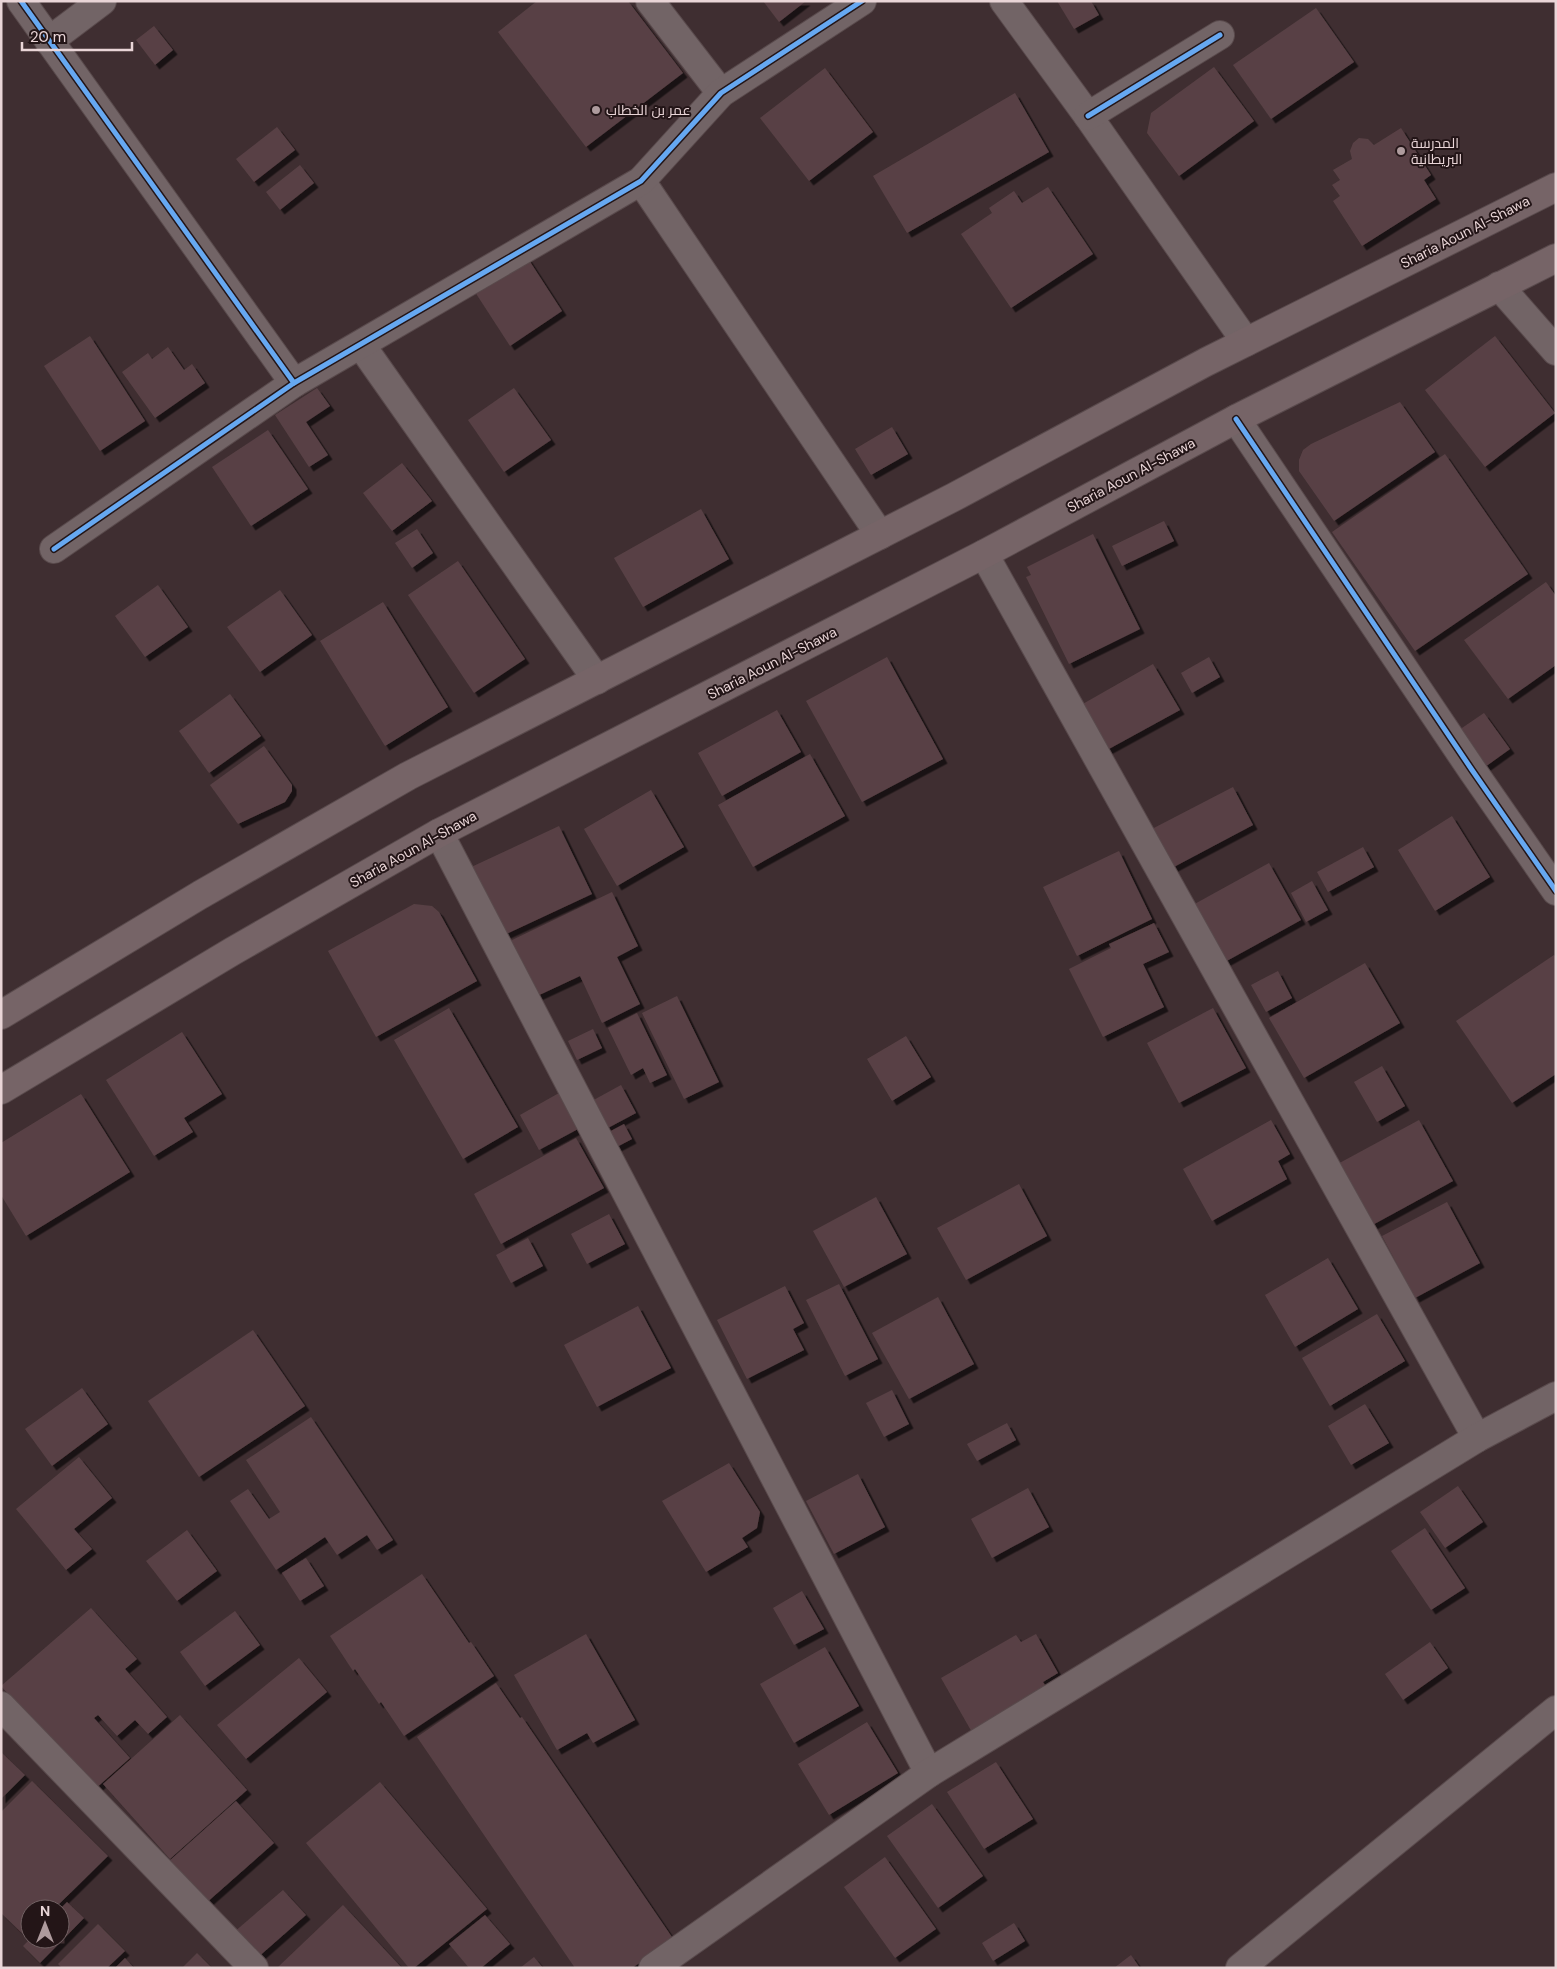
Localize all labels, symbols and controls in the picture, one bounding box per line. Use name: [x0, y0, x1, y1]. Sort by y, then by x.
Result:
scale bar: [22, 20, 132, 52]
text: 20 m: [30, 27, 66, 47]
place label: عمر بن الخطاب: [606, 101, 691, 119]
marker: عمر بن الخطاب: [590, 104, 602, 116]
place label: المدرسة البريطانية: [1411, 134, 1462, 168]
marker: المدرسة البريطانية: [1395, 145, 1407, 157]
street label: Sharia Aoun Al-Shawa: [1397, 192, 1533, 272]
street label: Sharia Aoun Al-Shawa: [1064, 434, 1198, 516]
street label: Sharia Aoun Al-Shawa: [704, 623, 840, 703]
street label: Sharia Aoun Al-Shawa: [346, 807, 480, 891]
north arrow: [20, 1899, 70, 1949]
text: N: [40, 1902, 50, 1920]

